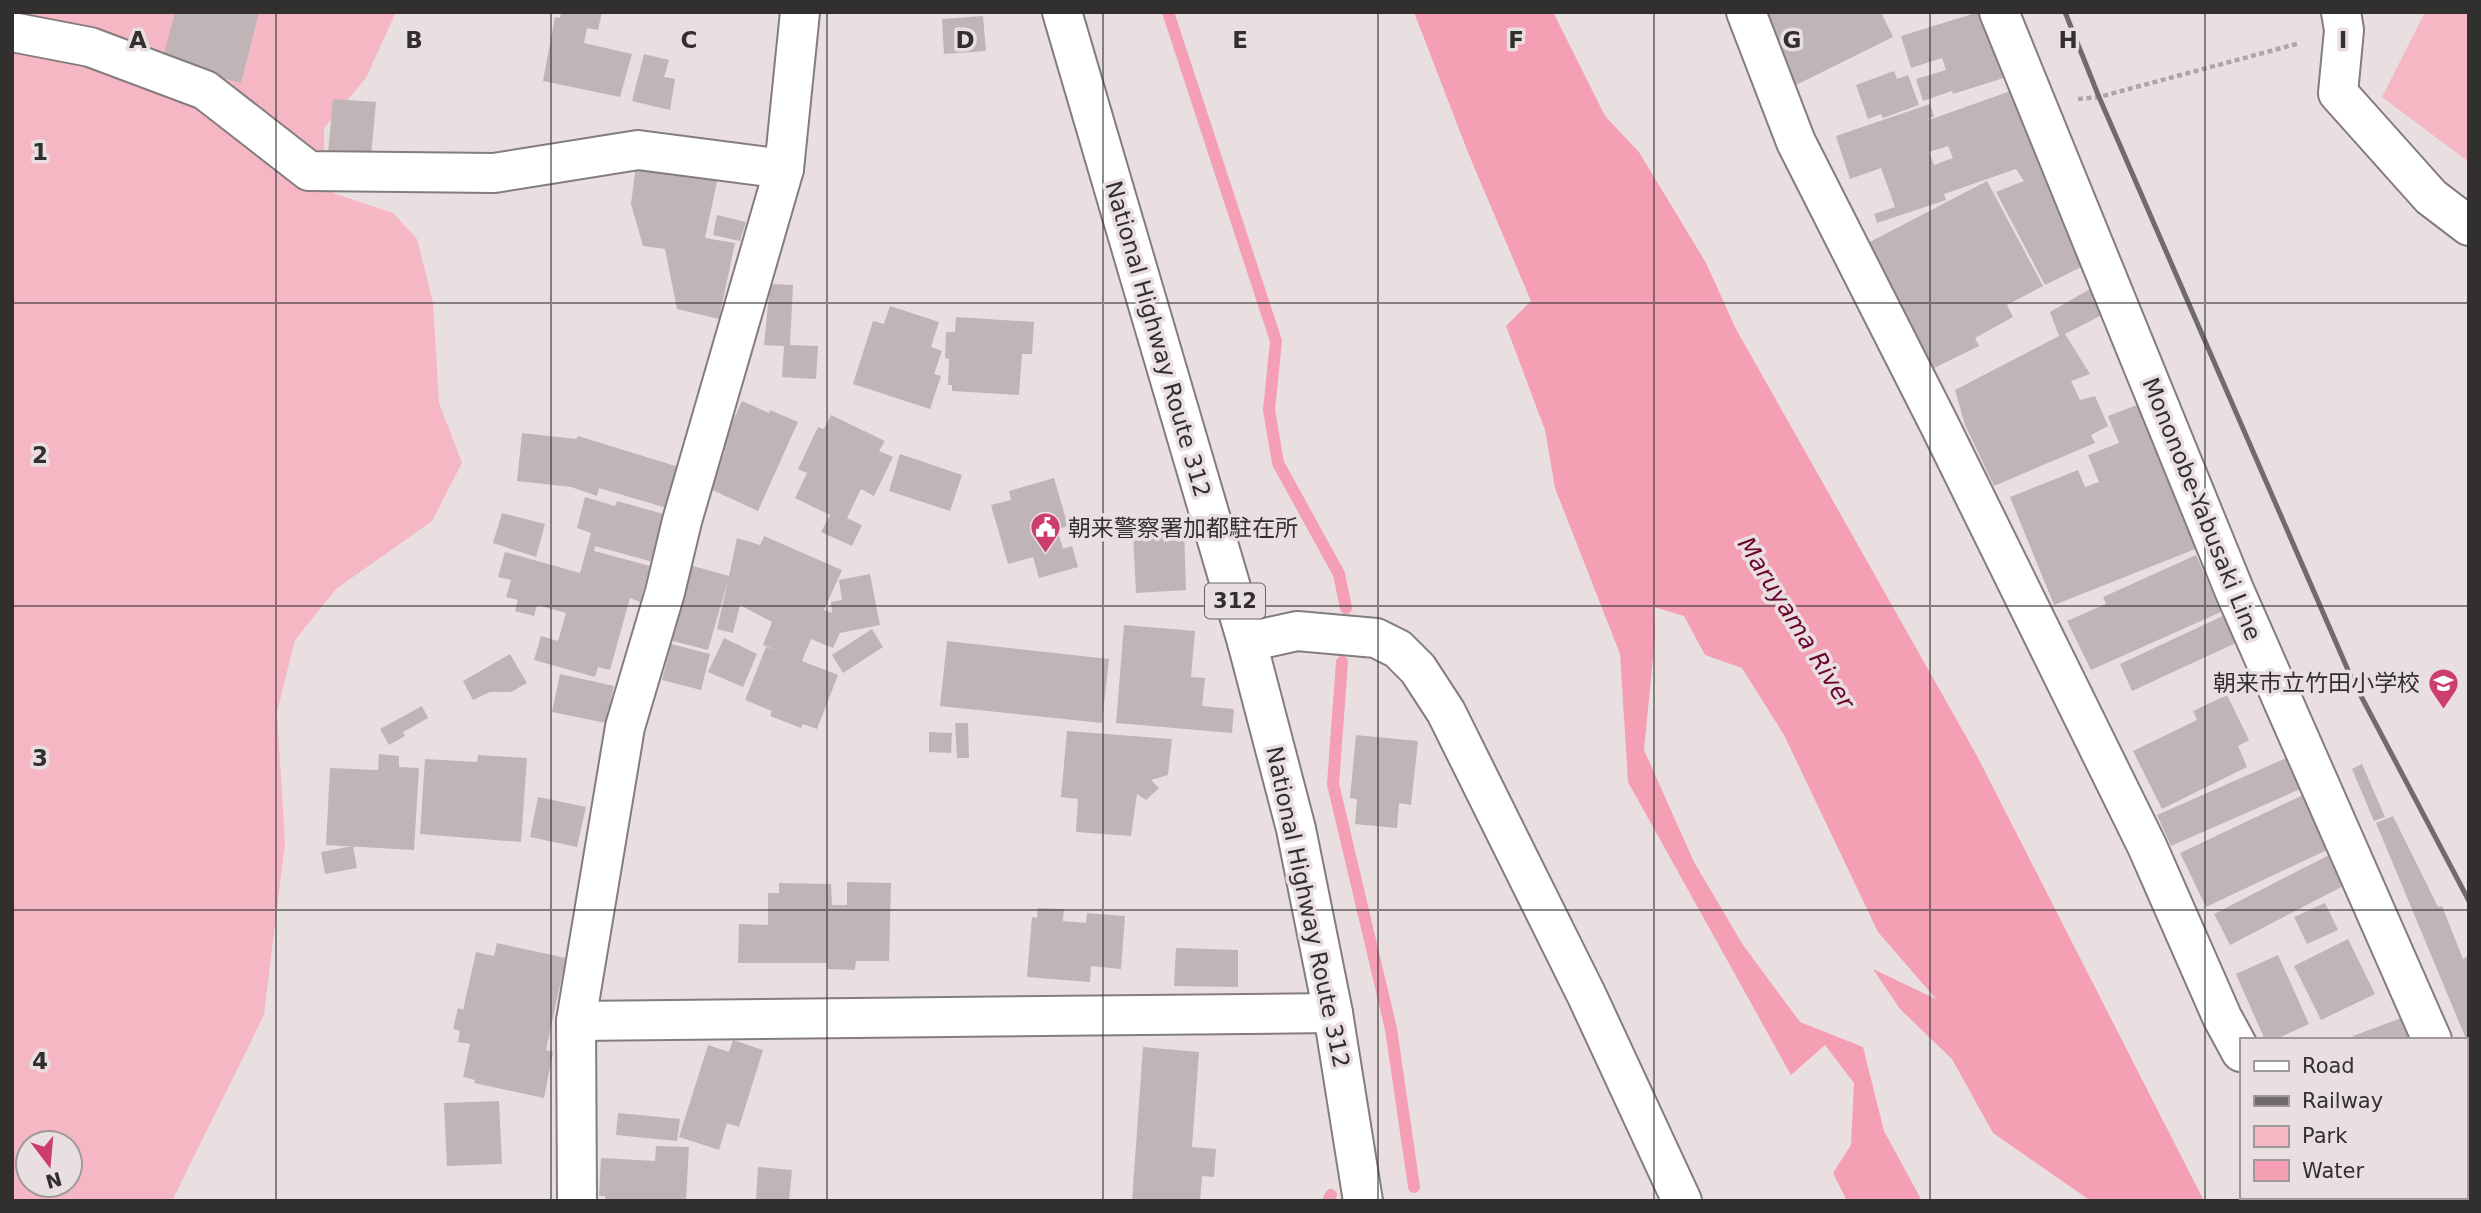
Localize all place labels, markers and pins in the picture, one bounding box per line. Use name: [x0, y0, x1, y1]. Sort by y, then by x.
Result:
public building icon: 朝来警察署加都駐在所: [1028, 511, 1062, 555]
place label: 朝来警察署加都駐在所: [1068, 515, 1298, 541]
school or university icon: 朝来市立竹田小学校: [2426, 666, 2460, 710]
place label: 朝来市立竹田小学校: [2213, 670, 2420, 696]

